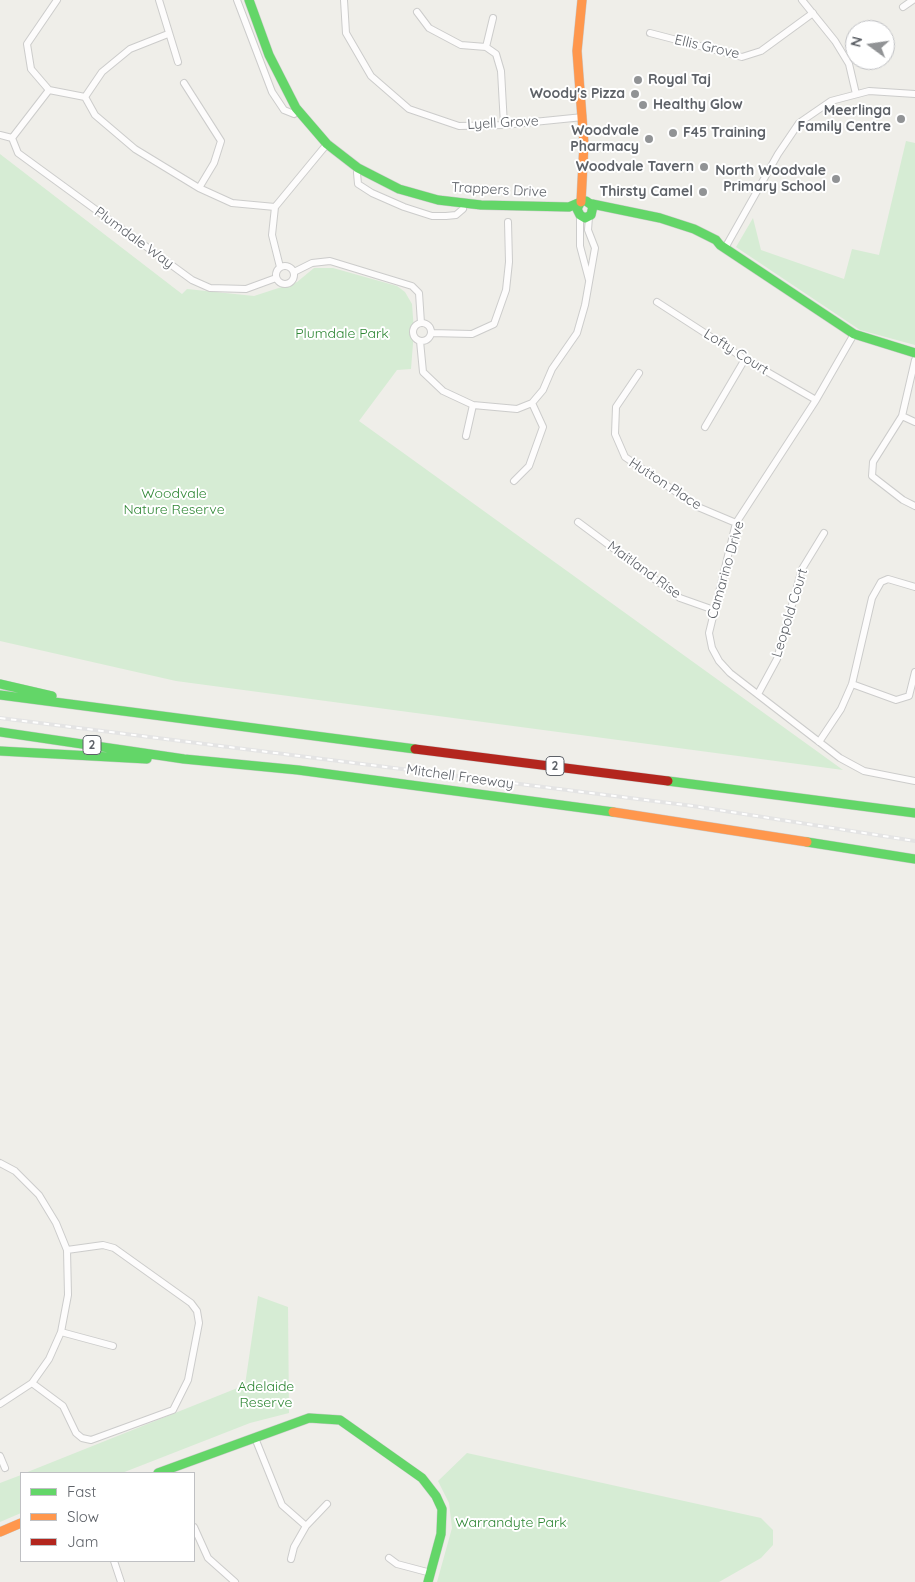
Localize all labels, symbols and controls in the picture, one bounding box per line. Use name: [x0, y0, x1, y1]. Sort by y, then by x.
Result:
north arrow: [845, 20, 895, 70]
street label: Ellis Grove: [673, 31, 741, 63]
text: N: [846, 34, 866, 49]
place label: Royal Taj: [648, 72, 711, 88]
marker: Royal Taj: [632, 74, 644, 86]
place label: Woody's Pizza: [530, 86, 625, 102]
marker: Woody's Pizza: [629, 88, 641, 100]
place label: Healthy Glow: [653, 97, 743, 113]
marker: Healthy Glow: [637, 99, 649, 111]
place label: Meerlinga Family Centre: [798, 103, 891, 136]
street label: Lyell Grove: [467, 113, 539, 133]
marker: Meerlinga Family Centre: [895, 113, 907, 125]
place label: Woodvale Pharmacy: [570, 123, 639, 156]
place label: F45 Training: [683, 125, 766, 141]
marker: F45 Training: [667, 127, 679, 139]
marker: Woodvale Pharmacy: [643, 133, 655, 145]
place label: Woodvale Tavern: [576, 159, 694, 175]
marker: Woodvale Tavern: [698, 161, 710, 173]
place label: North Woodvale Primary School: [715, 163, 826, 196]
marker: North Woodvale Primary School: [830, 173, 842, 185]
street label: Trappers Drive: [451, 179, 547, 201]
place label: Thirsty Camel: [600, 184, 693, 200]
marker: Thirsty Camel: [697, 186, 709, 198]
street label: Plumdale Way: [91, 204, 177, 272]
street label: Lofty Court: [701, 325, 771, 379]
park label: Plumdale Park: [295, 326, 389, 342]
street label: Hutton Place: [626, 454, 704, 514]
park label: Woodvale Nature Reserve: [123, 486, 225, 518]
street label: Camarino Drive: [704, 519, 748, 621]
street label: Maitland Rise: [604, 538, 684, 602]
street label: Leopold Court: [769, 567, 811, 659]
road number: 2: [83, 736, 101, 754]
road number: 2: [546, 756, 564, 776]
street label: Mitchell Freeway: [405, 761, 515, 793]
park label: Adelaide Reserve: [238, 1379, 294, 1411]
legend: [20, 1472, 195, 1562]
text: Fast: [67, 1482, 96, 1501]
text: Slow: [67, 1507, 99, 1526]
park label: Warrandyte Park: [455, 1515, 567, 1531]
text: Jam: [67, 1532, 98, 1551]

